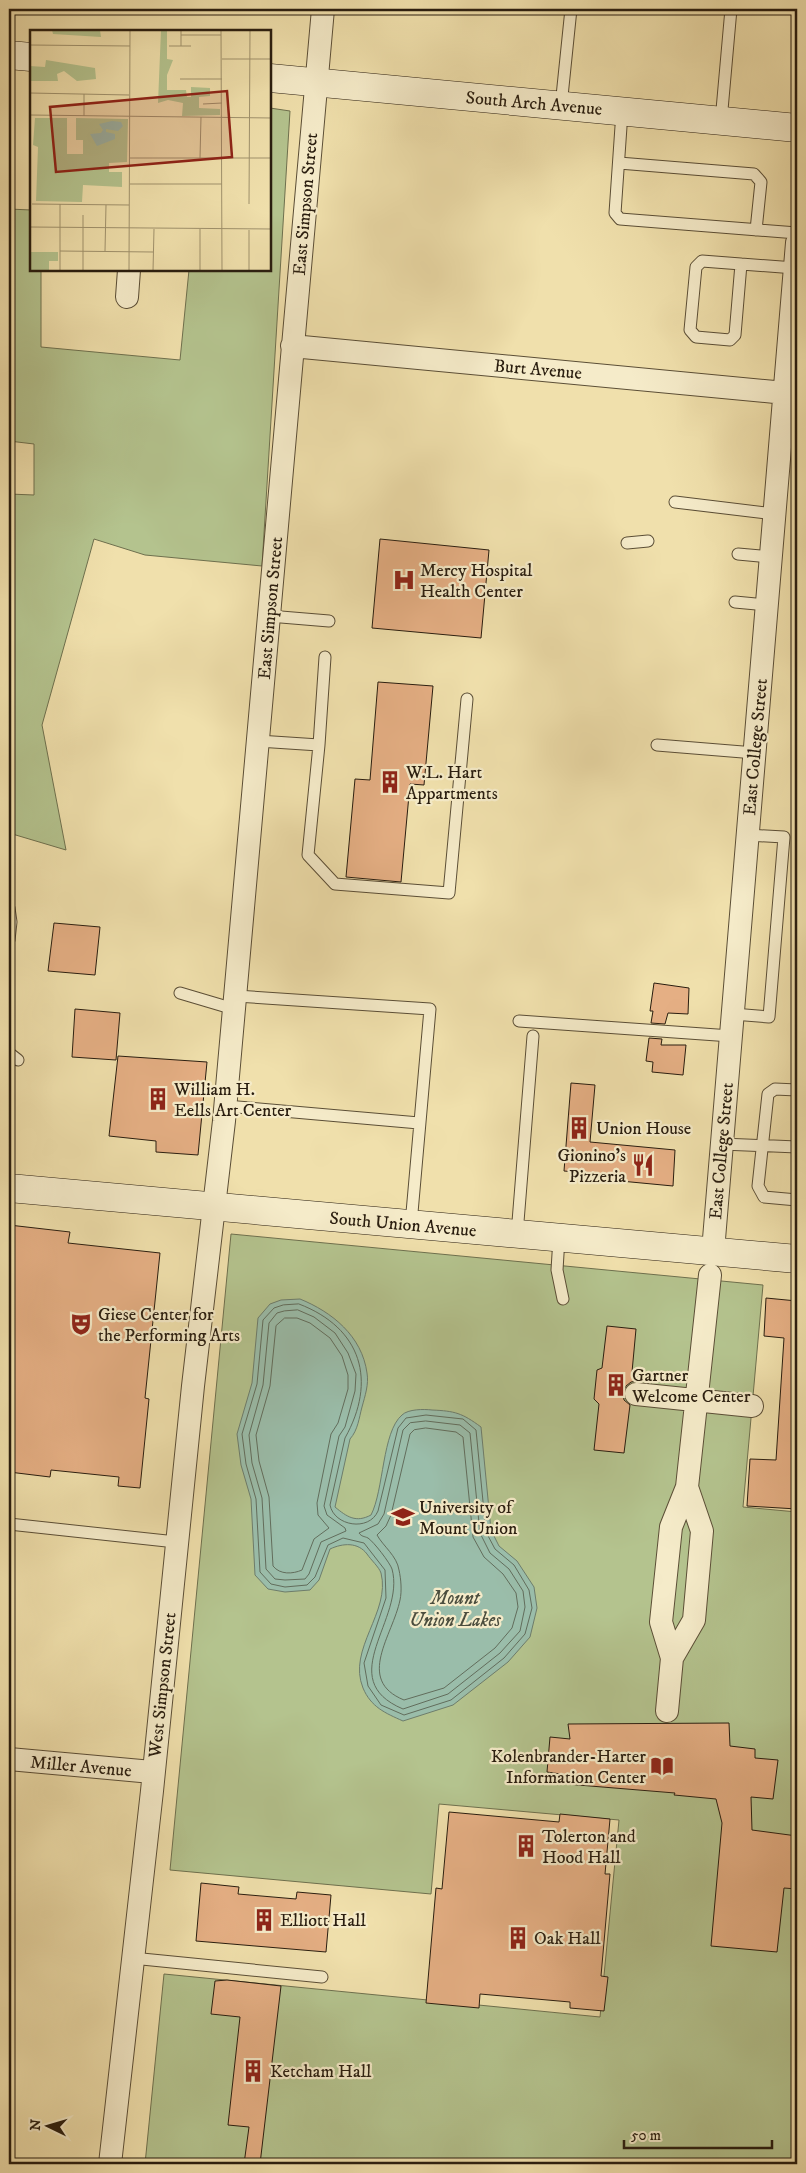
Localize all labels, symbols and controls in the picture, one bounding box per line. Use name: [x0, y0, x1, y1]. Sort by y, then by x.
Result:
inset map: [30, 30, 271, 271]
street label: South Arch Avenue: [465, 87, 603, 121]
street label: East Simpson Street: [289, 132, 323, 276]
street label: Burt Avenue: [493, 355, 583, 385]
street label: East Simpson Street: [254, 536, 288, 680]
place label: Mercy Hospital Health Center: [420, 560, 533, 603]
hospital icon: Mercy Hospital Health Center: [391, 567, 417, 593]
street label: East College Street: [739, 677, 773, 817]
place label: W.L. Hart Appartments: [405, 762, 498, 805]
building icon: W.L. Hart Appartments: [377, 769, 403, 795]
place label: William H. Eells Art Center: [173, 1079, 292, 1122]
street label: East College Street: [705, 1081, 739, 1221]
building icon: William H. Eells Art Center: [145, 1086, 171, 1112]
building icon: Union House: [566, 1115, 592, 1141]
place label: Union House: [596, 1118, 691, 1140]
place label: Gionino's Pizzeria: [558, 1145, 626, 1188]
restaurant icon: Gionino's Pizzeria: [630, 1152, 656, 1178]
street label: South Union Avenue: [329, 1208, 477, 1242]
place label: Giese Center for the Performing Arts: [98, 1304, 240, 1347]
theatre icon: Giese Center for the Performing Arts: [68, 1311, 94, 1337]
place label: Gartner Welcome Center: [631, 1365, 751, 1408]
building icon: Gartner Welcome Center: [603, 1372, 629, 1398]
place label: University of Mount Union: [419, 1497, 518, 1540]
school or university icon: University of Mount Union: [390, 1504, 416, 1530]
water label: Mount Union Lakes: [409, 1587, 502, 1632]
street label: West Simpson Street: [144, 1611, 182, 1760]
place label: Kolenbrander-Harter Information Center: [491, 1746, 646, 1789]
street label: Miller Avenue: [29, 1752, 133, 1782]
library icon: Kolenbrander-Harter Information Center: [649, 1753, 675, 1779]
place label: Tolerton and Hood Hall: [542, 1826, 636, 1869]
building icon: Tolerton and Hood Hall: [513, 1833, 539, 1859]
building icon: Elliott Hall: [251, 1907, 277, 1933]
place label: Elliott Hall: [280, 1910, 367, 1932]
building icon: Oak Hall: [505, 1925, 531, 1951]
place label: Oak Hall: [534, 1928, 601, 1950]
building icon: Ketcham Hall: [240, 2058, 266, 2084]
place label: Ketcham Hall: [270, 2061, 372, 2083]
north arrow: [22, 2100, 72, 2150]
text: N: [27, 2118, 46, 2131]
scale bar: [624, 2118, 771, 2150]
text: 50 m: [631, 2126, 661, 2145]

